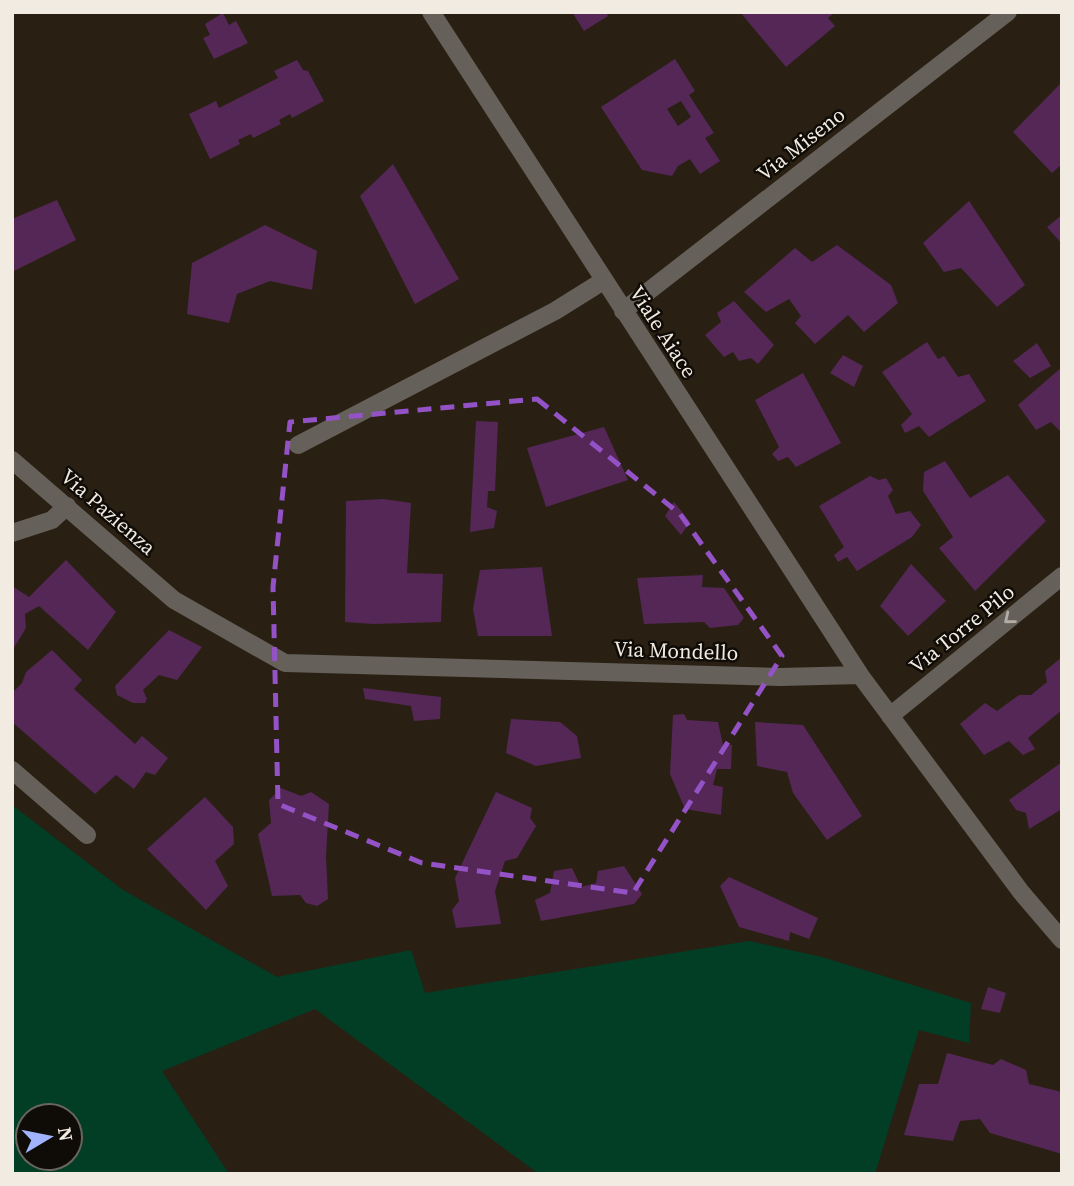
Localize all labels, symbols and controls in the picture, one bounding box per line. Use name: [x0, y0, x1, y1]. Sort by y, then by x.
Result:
street label: Via Miseno: [751, 100, 851, 187]
street label: Viale Aiace: [623, 280, 704, 383]
street label: Via Pazienza: [54, 462, 163, 561]
street label: Via Torre Pilo: [903, 577, 1020, 680]
one-way arrow: [1004, 611, 1016, 624]
street label: Via Mondello: [613, 634, 739, 667]
north arrow: [14, 1102, 84, 1172]
text: N: [52, 1125, 80, 1143]

